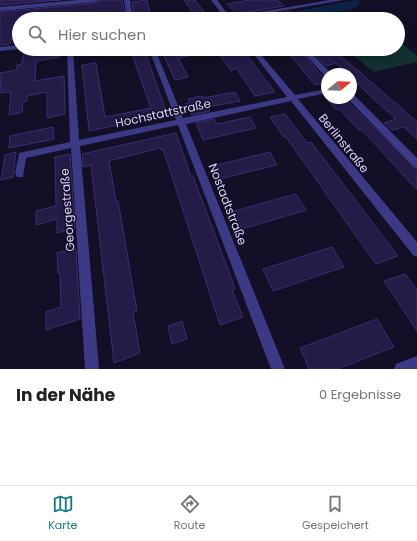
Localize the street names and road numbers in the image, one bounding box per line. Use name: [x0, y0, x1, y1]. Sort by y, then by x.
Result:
street label: Hochstattstraße: [114, 95, 212, 131]
street label: Berlinstraße: [315, 110, 373, 176]
street label: Nostadtstraße: [205, 161, 251, 247]
street label: Georgestraße: [56, 168, 78, 252]

